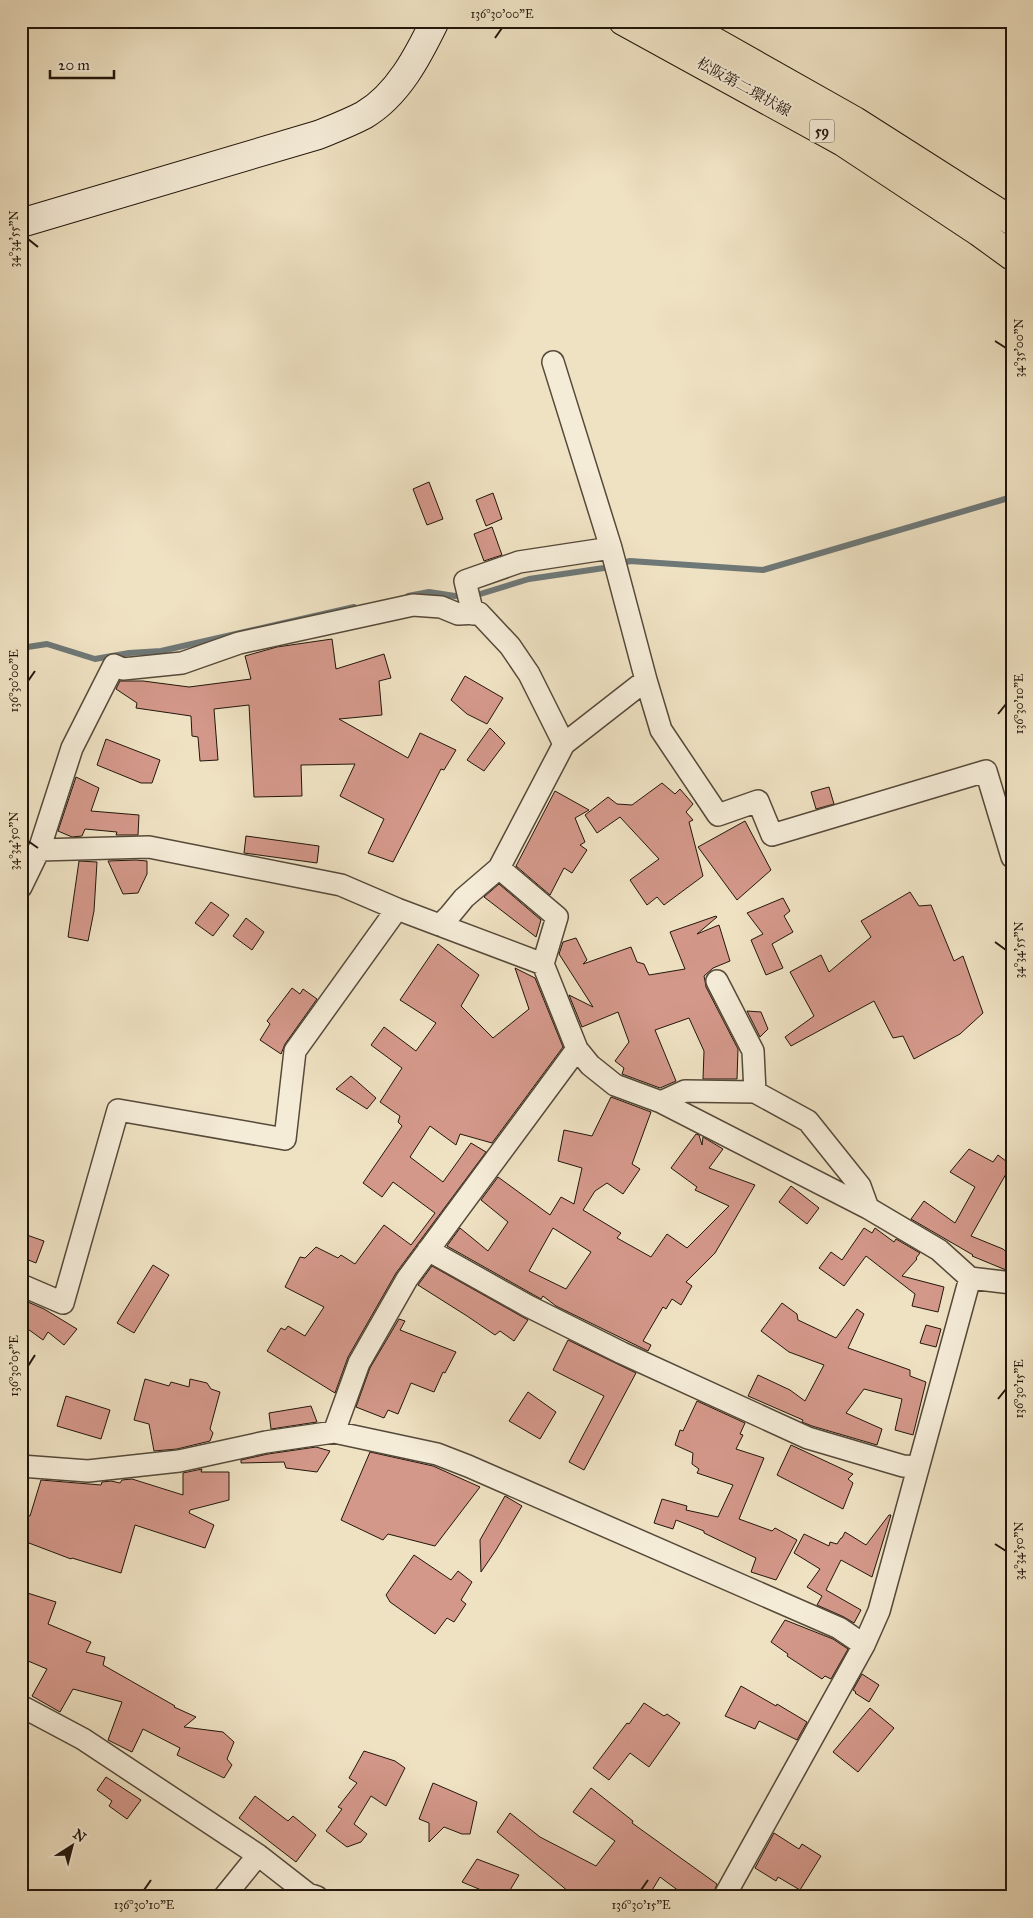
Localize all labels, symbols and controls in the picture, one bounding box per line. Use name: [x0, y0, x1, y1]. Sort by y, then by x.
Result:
text: 136°30'00"E: [471, 7, 534, 21]
scale bar: [50, 48, 114, 80]
street label: 松阪第二環状線: [694, 54, 794, 120]
text: 20 m: [58, 56, 90, 74]
road number: 59: [810, 120, 834, 142]
text: 34°34'55"N: [7, 210, 21, 268]
text: 34°35'00"N: [1012, 319, 1026, 377]
text: 136°30'00"E: [7, 649, 21, 712]
text: 136°30'10"E: [1012, 673, 1026, 734]
text: 34°34'50"N: [7, 812, 21, 870]
text: 34°34'55"N: [1012, 921, 1026, 979]
text: 136°30'05"E: [7, 1335, 21, 1397]
text: 136°30'15"E: [1012, 1359, 1026, 1419]
text: 34°34'50"N: [1012, 1522, 1026, 1580]
north arrow: [48, 1820, 98, 1870]
text: N: [70, 1826, 89, 1846]
text: 136°30'10"E: [114, 1898, 175, 1912]
text: 136°30'15"E: [611, 1898, 671, 1912]

